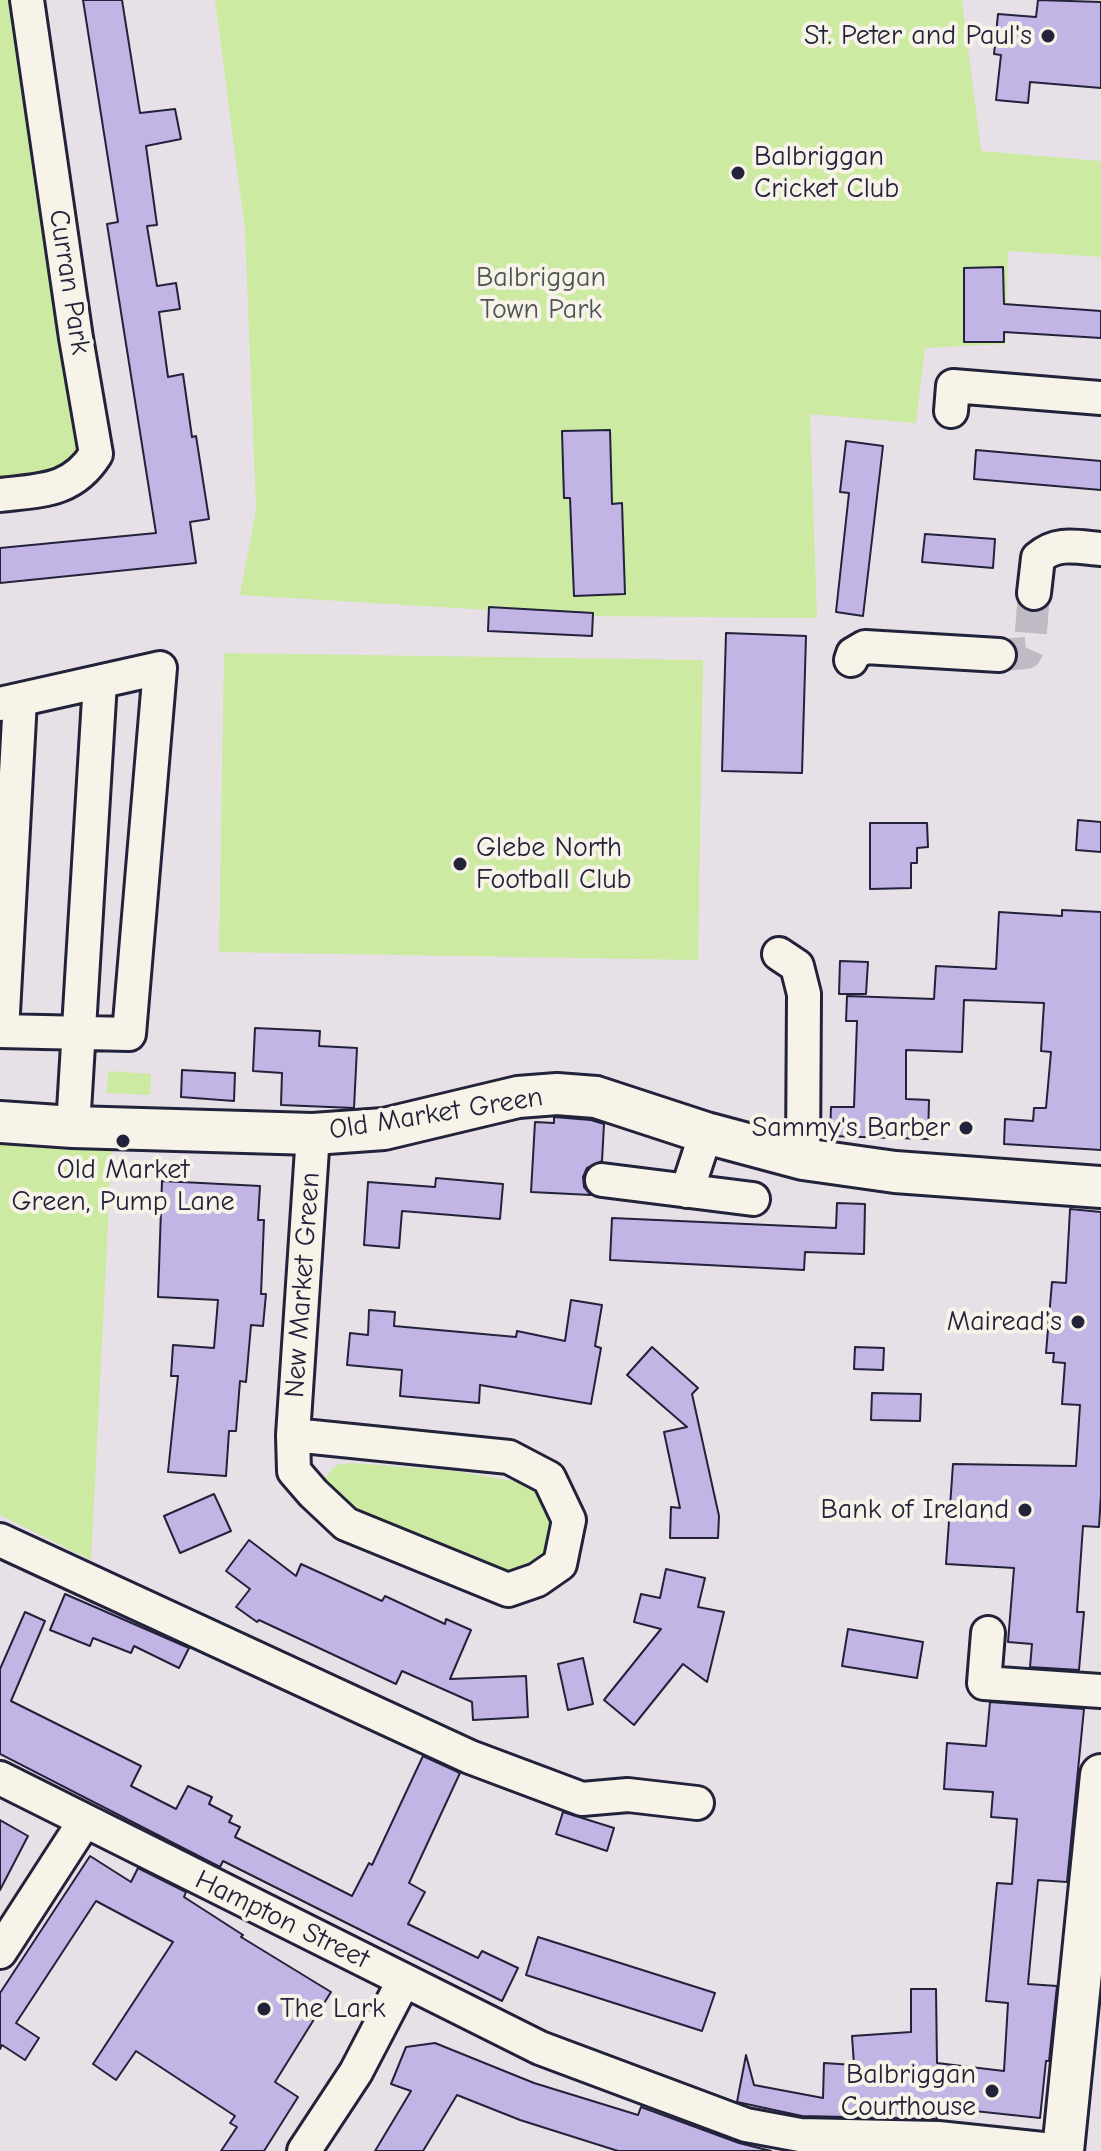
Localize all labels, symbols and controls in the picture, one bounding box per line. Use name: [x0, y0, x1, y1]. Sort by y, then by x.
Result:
place label: St. Peter and Paul's: [804, 19, 1032, 53]
marker: St. Peter and Paul's: [1039, 27, 1057, 45]
place label: Balbriggan Cricket Club: [754, 140, 899, 206]
marker: Balbriggan Cricket Club: [729, 164, 747, 182]
street label: Curran Park: [41, 207, 97, 357]
park label: Balbriggan Town Park: [476, 261, 606, 327]
place label: Glebe North Football Club: [476, 831, 632, 897]
marker: Glebe North Football Club: [451, 855, 469, 873]
street label: Old Market Green: [327, 1081, 545, 1147]
place label: Sammy's Barber: [752, 1111, 950, 1145]
marker: Sammy's Barber: [957, 1119, 975, 1137]
marker: Old Market Green, Pump Lane: [114, 1132, 132, 1150]
place label: Old Market Green, Pump Lane: [12, 1153, 234, 1219]
street label: New Market Green: [278, 1171, 328, 1399]
place label: Mairead's: [947, 1305, 1062, 1339]
marker: Mairead's: [1069, 1313, 1087, 1331]
place label: Bank of Ireland: [820, 1493, 1009, 1527]
marker: Bank of Ireland: [1016, 1501, 1034, 1519]
street label: Hampton Street: [190, 1863, 374, 1977]
place label: The Lark: [280, 1992, 386, 2026]
marker: The Lark: [255, 2000, 273, 2018]
place label: Balbriggan Courthouse: [841, 2058, 976, 2124]
marker: Balbriggan Courthouse: [983, 2082, 1001, 2100]

